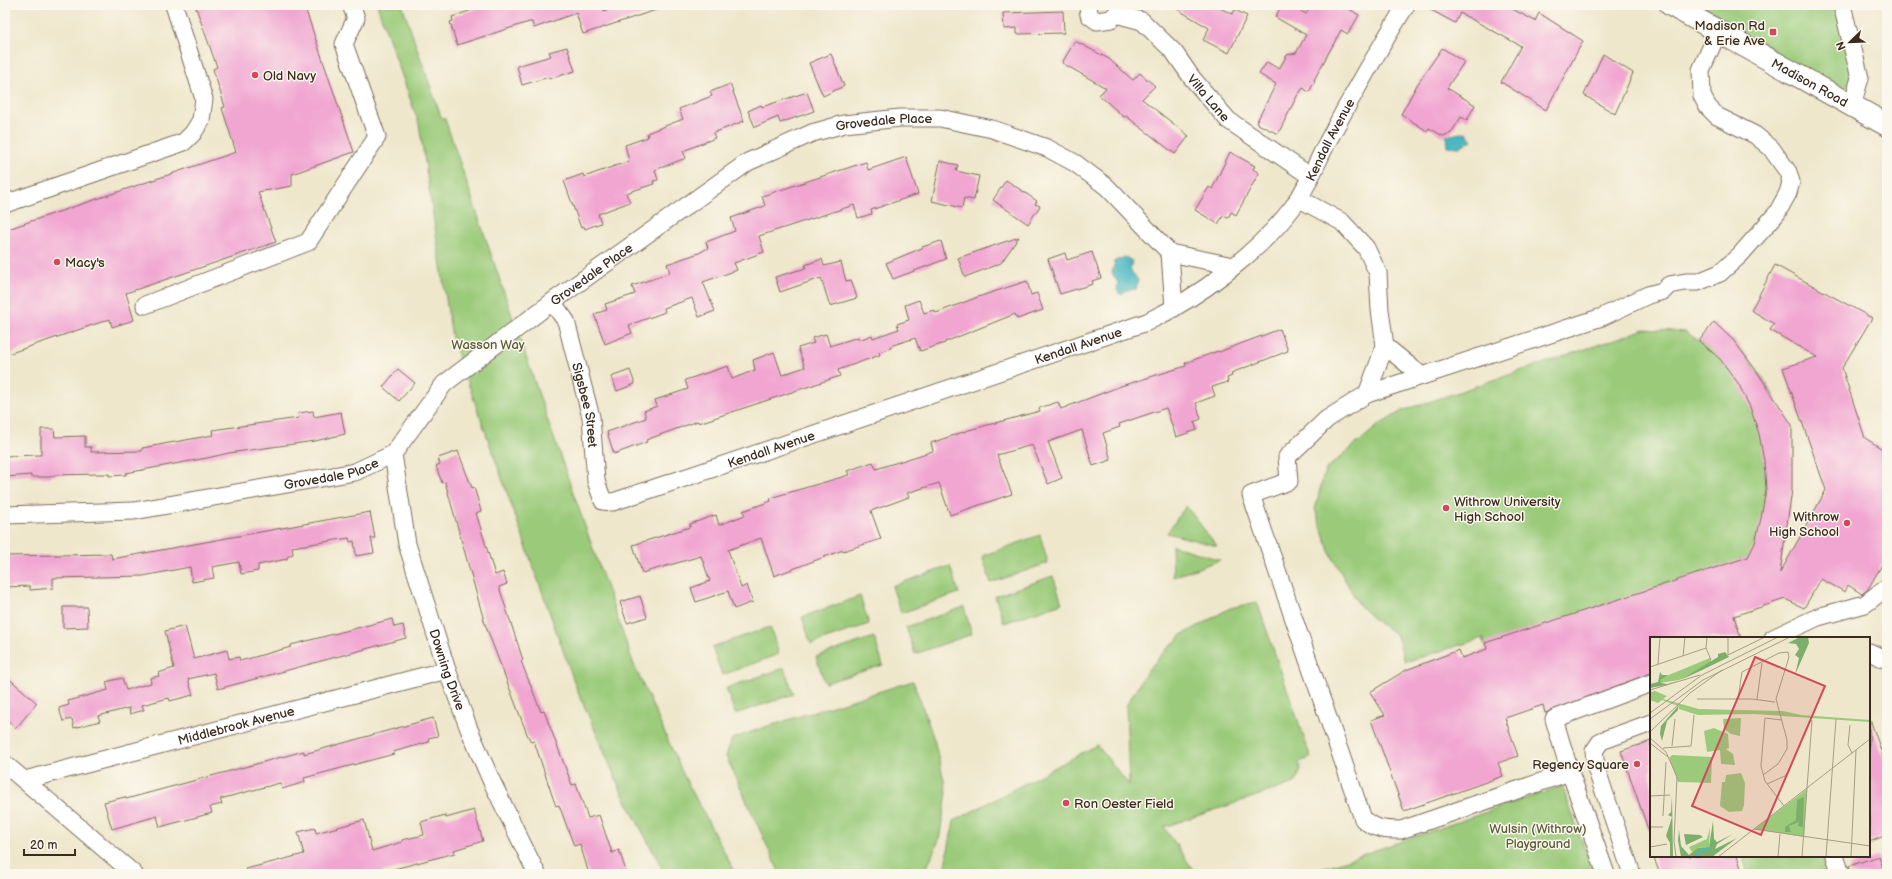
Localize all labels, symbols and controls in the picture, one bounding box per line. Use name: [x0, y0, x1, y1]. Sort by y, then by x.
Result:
place label: Madison Rd & Erie Ave: [1695, 18, 1765, 49]
north arrow: [1830, 22, 1870, 62]
marker: Madison Rd & Erie Ave: [1768, 27, 1778, 37]
text: N: [1834, 39, 1849, 52]
street label: Madison Road: [1768, 55, 1851, 111]
place label: Old Navy: [263, 68, 316, 84]
marker: Old Navy: [250, 70, 260, 80]
street label: Villa Lane: [1183, 71, 1233, 125]
street label: Kendall Avenue: [1303, 96, 1359, 184]
street label: Grovedale Place: [834, 111, 932, 135]
street label: Grovedale Place: [548, 240, 636, 310]
place label: Macy's: [65, 255, 105, 271]
marker: Macy's: [52, 257, 62, 267]
street label: Kendall Avenue: [1033, 324, 1124, 368]
park label: Wasson Way: [451, 337, 525, 353]
street label: Sigsbee Street: [568, 361, 600, 448]
street label: Kendall Avenue: [726, 427, 817, 472]
street label: Grovedale Place: [283, 455, 382, 493]
place label: Withrow University High School: [1454, 494, 1561, 525]
marker: Withrow University High School: [1441, 503, 1451, 513]
place label: Withrow High School: [1769, 509, 1839, 540]
marker: Withrow High School: [1842, 518, 1852, 528]
street label: Downing Drive: [426, 627, 468, 713]
inset map: [1650, 637, 1870, 857]
street label: Middlebrook Avenue: [176, 703, 296, 749]
place label: Regency Square: [1532, 757, 1629, 773]
marker: Regency Square: [1632, 759, 1642, 769]
place label: Ron Oester Field: [1074, 796, 1174, 812]
marker: Ron Oester Field: [1061, 798, 1071, 808]
park label: Wulsin (Withrow) Playground: [1489, 821, 1587, 852]
scale bar: [24, 831, 75, 857]
text: 20 m: [30, 838, 57, 853]

